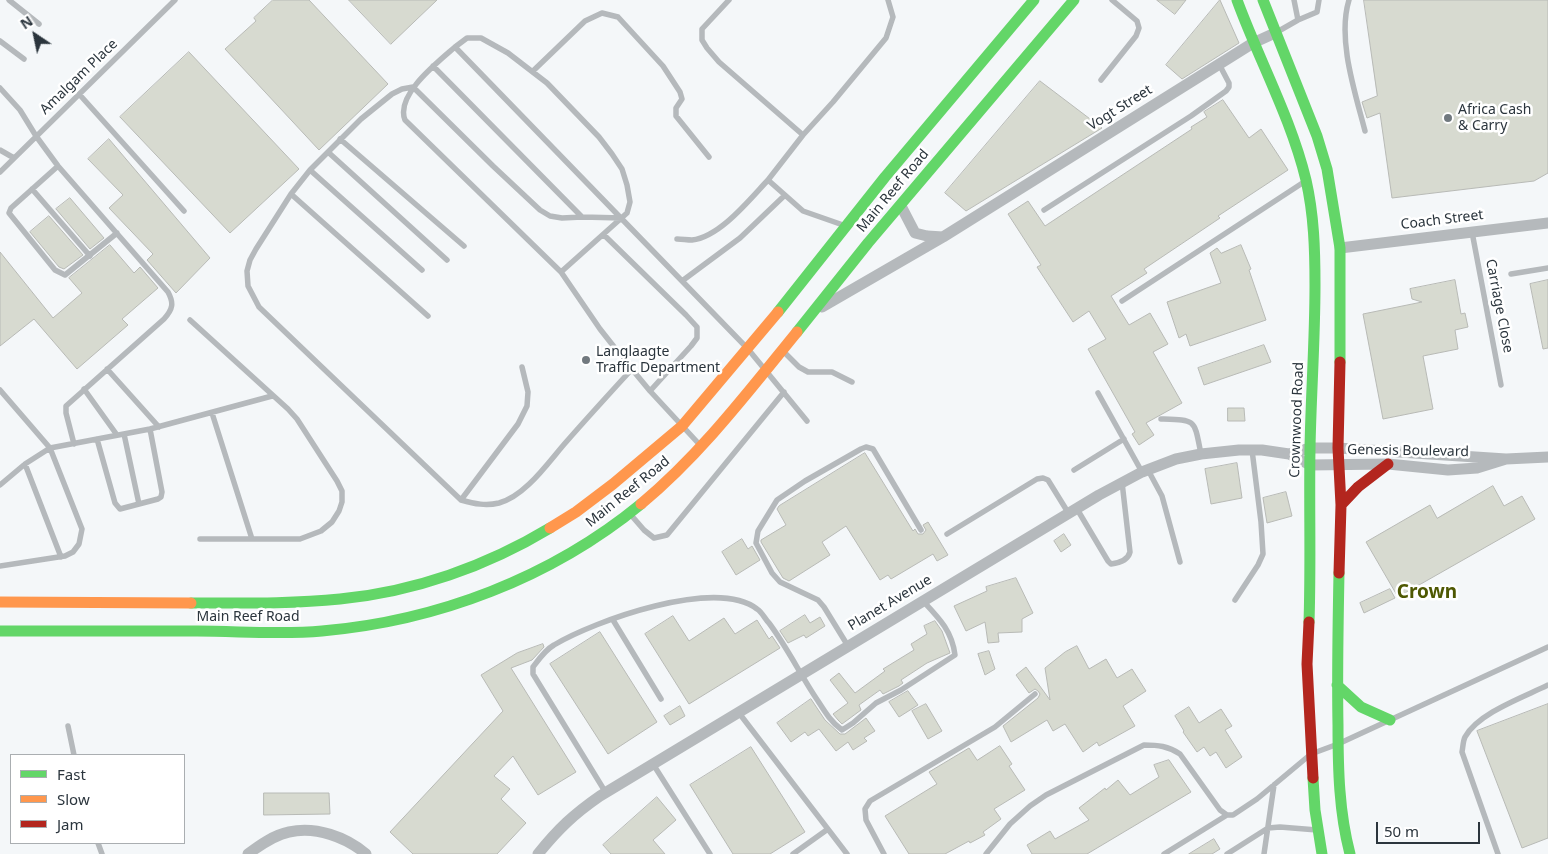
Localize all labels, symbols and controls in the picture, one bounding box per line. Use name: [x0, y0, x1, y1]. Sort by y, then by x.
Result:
north arrow: [10, 10, 60, 60]
text: N: [16, 11, 36, 33]
street label: Amalgam Place: [37, 36, 121, 118]
street label: Vogt Street: [1085, 82, 1155, 134]
place label: Africa Cash & Carry: [1458, 102, 1531, 134]
marker: Africa Cash & Carry: [1442, 112, 1454, 124]
street label: Main Reef Road: [853, 146, 933, 236]
street label: Coach Street: [1400, 207, 1484, 233]
street label: Carriage Close: [1482, 258, 1516, 354]
place label: Langlaagte Traffic Department: [596, 344, 720, 377]
marker: Langlaagte Traffic Department: [580, 354, 592, 366]
street label: Crownwood Road: [1287, 362, 1307, 478]
street label: Genesis Boulevard: [1347, 442, 1469, 460]
street label: Main Reef Road: [583, 453, 673, 531]
street label: Planet Avenue: [845, 572, 935, 634]
district label: Crown: [1397, 582, 1457, 604]
street label: Main Reef Road: [196, 609, 300, 625]
legend: [10, 754, 185, 844]
text: Fast: [57, 764, 86, 784]
text: Slow: [57, 789, 90, 809]
scale bar: [1378, 812, 1482, 844]
text: Jam: [57, 814, 84, 834]
text: 50 m: [1384, 821, 1419, 841]

